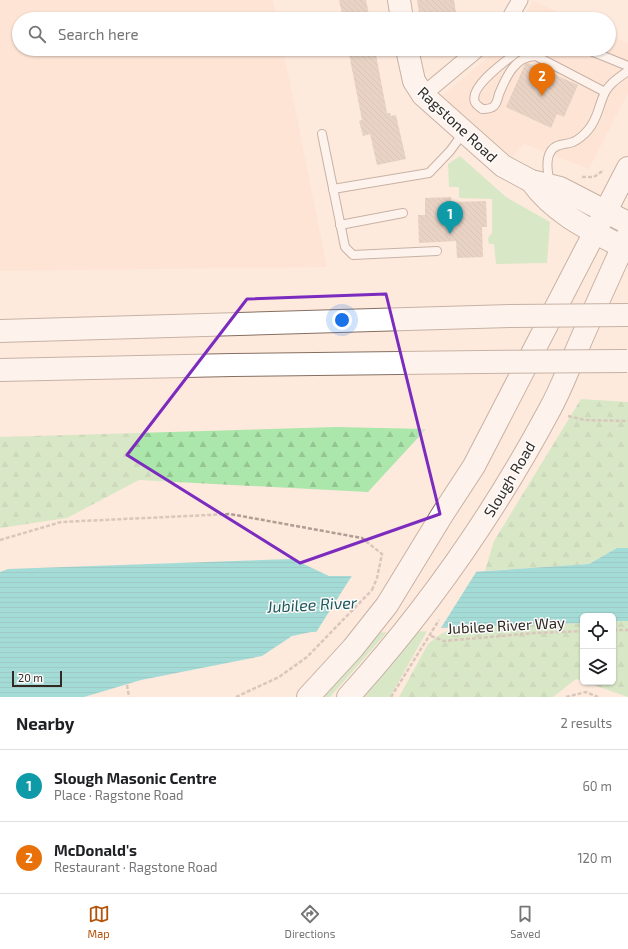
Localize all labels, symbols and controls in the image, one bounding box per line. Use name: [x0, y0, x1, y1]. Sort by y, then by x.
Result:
search box: [12, 12, 616, 56]
icon: search: [26, 23, 48, 45]
text: Search here: [58, 25, 139, 43]
pin: 2: [529, 63, 555, 96]
street label: Ragstone Road: [414, 82, 502, 166]
pin: 1: [437, 201, 463, 234]
your location: [332, 310, 352, 330]
street label: Slough Road: [479, 438, 539, 520]
water label: Jubilee River: [265, 592, 358, 616]
street label: Jubilee River Way: [447, 613, 565, 637]
map controls: [580, 613, 616, 685]
button: locate: [580, 613, 616, 649]
button: layers: [580, 649, 616, 685]
scale bar: [12, 669, 62, 688]
text: 20 m: [18, 671, 43, 684]
text: Nearby: [16, 713, 74, 733]
text: 2 results: [560, 715, 612, 731]
text: Slough Masonic Centre: [54, 769, 217, 787]
text: 1: [26, 778, 32, 794]
text: 60 m: [582, 778, 612, 794]
text: Place · Ragstone Road: [54, 787, 184, 803]
text: McDonald's: [54, 841, 137, 859]
text: 2: [25, 850, 33, 866]
text: 120 m: [577, 850, 612, 866]
text: Restaurant · Ragstone Road: [54, 859, 218, 875]
tab: Map: [88, 903, 110, 940]
tab: Directions: [285, 903, 335, 940]
tab: Saved: [510, 903, 541, 940]

